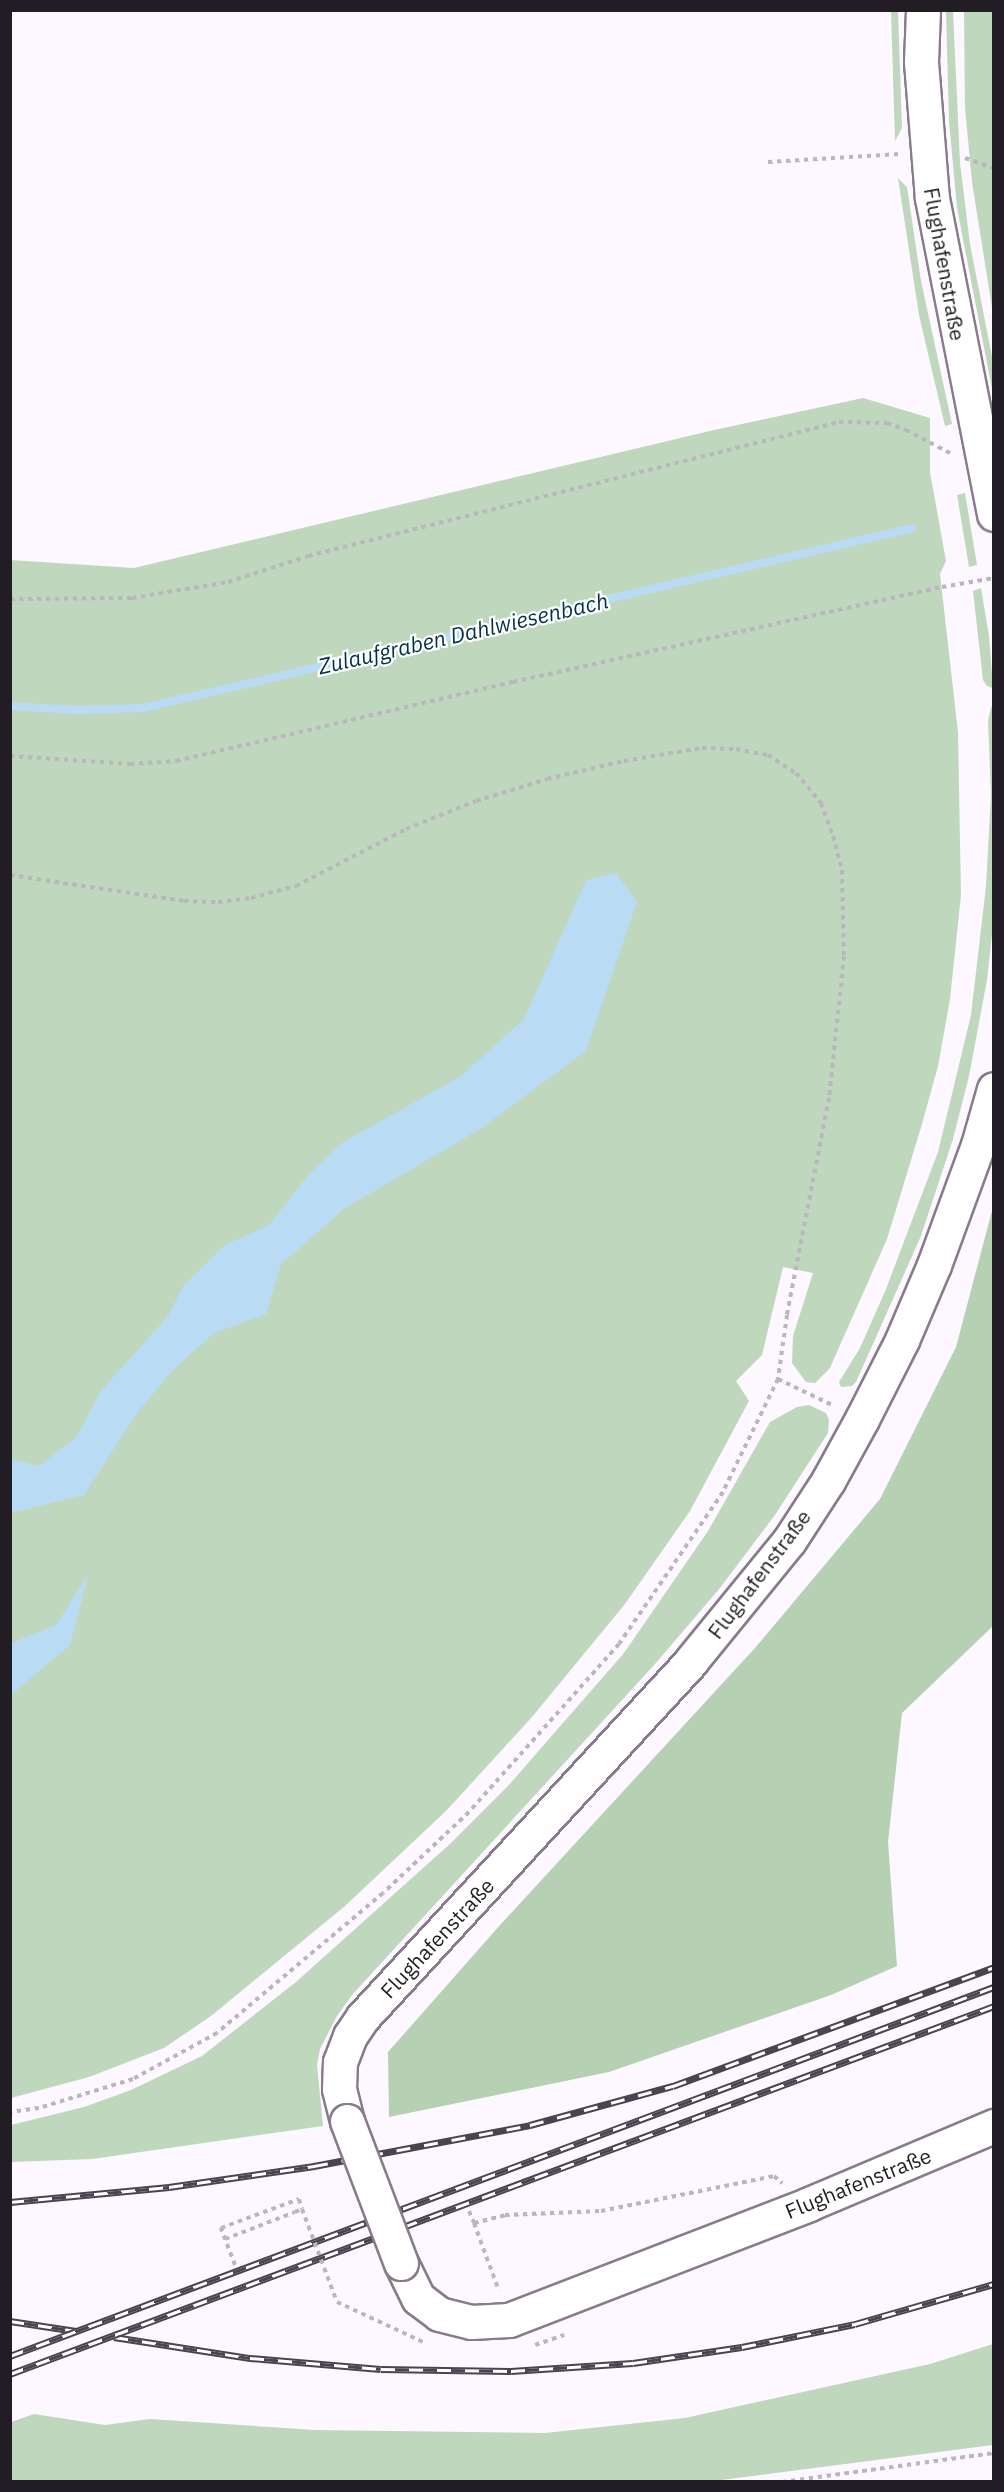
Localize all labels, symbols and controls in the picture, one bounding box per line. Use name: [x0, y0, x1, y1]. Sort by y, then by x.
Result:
street label: Flughafenstraße: [919, 185, 971, 343]
water label: Zulaufgraben Dahlwiesenbach: [315, 587, 611, 679]
street label: Flughafenstraße: [702, 1505, 816, 1643]
street label: Flughafenstraße: [375, 1873, 499, 2003]
street label: Flughafenstraße: [781, 2142, 935, 2224]

